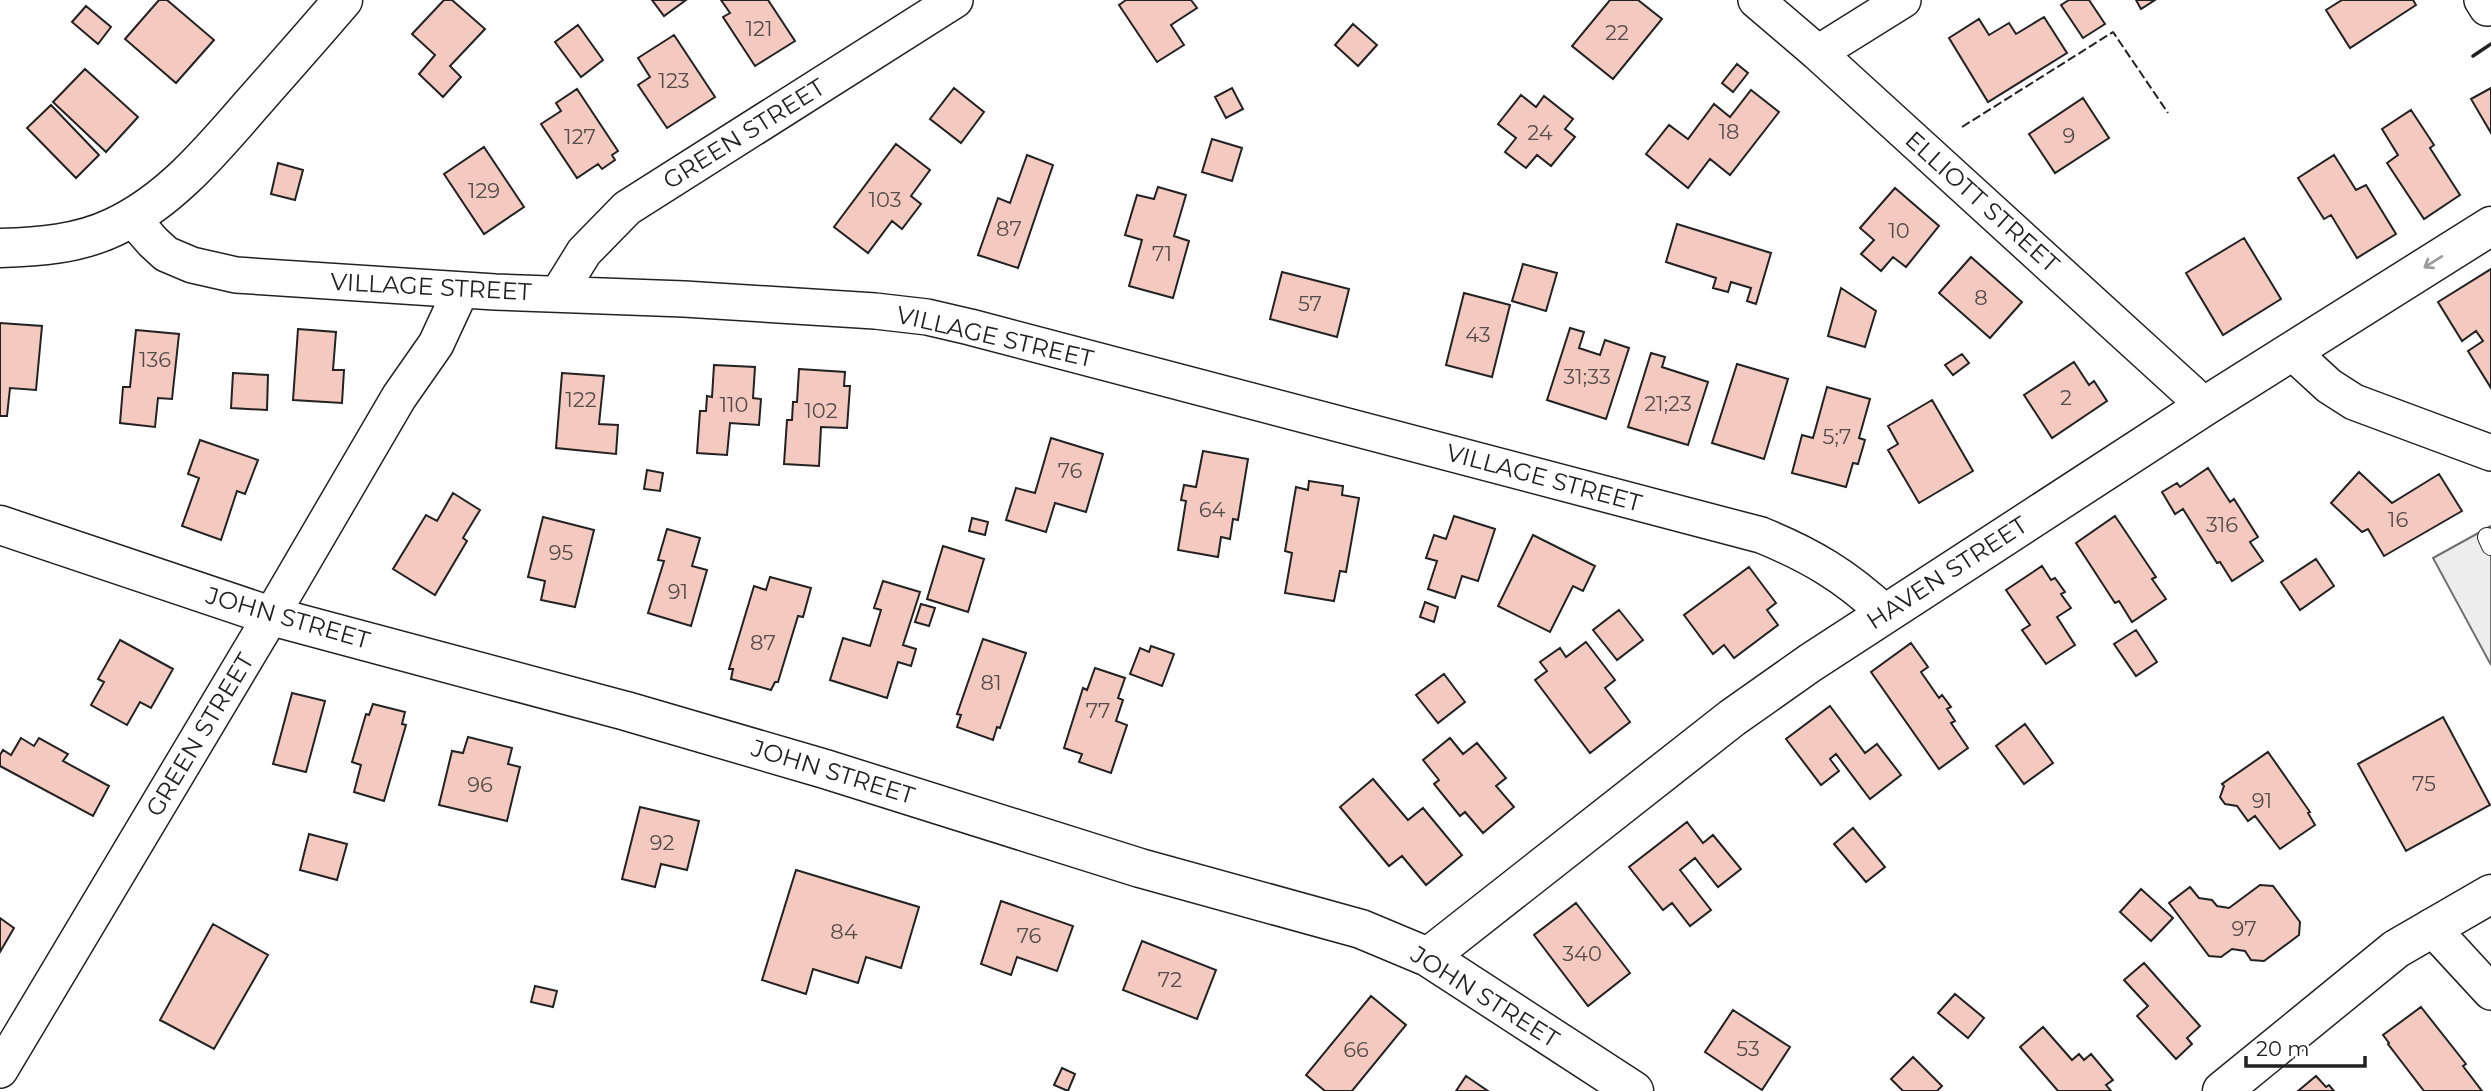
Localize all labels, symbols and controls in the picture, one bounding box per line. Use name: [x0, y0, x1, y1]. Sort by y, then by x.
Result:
house number: 121: [745, 16, 773, 41]
house number: 22: [1605, 20, 1629, 45]
house number: 123: [658, 68, 690, 93]
street label: GREEN STREET: [657, 72, 830, 195]
house number: 18: [1719, 119, 1739, 144]
house number: 24: [1527, 120, 1553, 145]
house number: 9: [2063, 123, 2075, 148]
house number: 127: [564, 124, 596, 149]
street label: ELLIOTT STREET: [1899, 125, 2065, 278]
house number: 129: [468, 178, 500, 203]
house number: 103: [868, 187, 902, 212]
house number: 87: [996, 216, 1022, 241]
house number: 10: [1888, 218, 1910, 243]
house number: 71: [1152, 241, 1172, 266]
one-way arrow: [2424, 255, 2444, 269]
street label: VILLAGE STREET: [330, 267, 533, 306]
house number: 8: [1974, 285, 1988, 310]
house number: 57: [1298, 291, 1322, 316]
street label: VILLAGE STREET: [894, 300, 1097, 373]
house number: 43: [1465, 322, 1491, 347]
house number: 136: [139, 347, 171, 372]
house number: 31;33: [1563, 364, 1611, 389]
house number: 2: [2060, 385, 2072, 410]
house number: 122: [565, 387, 597, 412]
house number: 21;23: [1644, 391, 1692, 416]
house number: 110: [719, 392, 749, 417]
house number: 102: [804, 398, 838, 423]
house number: 5;7: [1823, 424, 1851, 449]
street label: VILLAGE STREET: [1443, 437, 1645, 518]
house number: 76: [1058, 458, 1083, 483]
house number: 64: [1199, 497, 1225, 522]
house number: 16: [2388, 507, 2408, 532]
street label: HAVEN STREET: [1861, 510, 2033, 635]
house number: 316: [2206, 512, 2238, 537]
house number: 95: [549, 540, 573, 565]
house number: 91: [668, 579, 688, 604]
street label: JOHN STREET: [202, 580, 374, 655]
house number: 87: [750, 630, 776, 655]
street label: GREEN STREET: [139, 648, 260, 822]
house number: 81: [981, 670, 1001, 695]
house number: 77: [1086, 698, 1110, 723]
street label: JOHN STREET: [747, 733, 918, 810]
house number: 75: [2412, 771, 2436, 796]
house number: 96: [467, 772, 493, 797]
house number: 91: [2252, 788, 2272, 813]
house number: 92: [650, 830, 674, 855]
house number: 97: [2232, 916, 2257, 941]
house number: 84: [830, 919, 858, 944]
house number: 76: [1017, 923, 1042, 948]
street label: JOHN STREET: [1405, 939, 1565, 1054]
house number: 340: [1562, 941, 1602, 966]
house number: 72: [1158, 967, 1182, 992]
scale bar: [2246, 1024, 2365, 1068]
house number: 53: [1736, 1036, 1760, 1061]
text: 20 m: [2256, 1036, 2310, 1061]
house number: 66: [1343, 1037, 1369, 1062]

